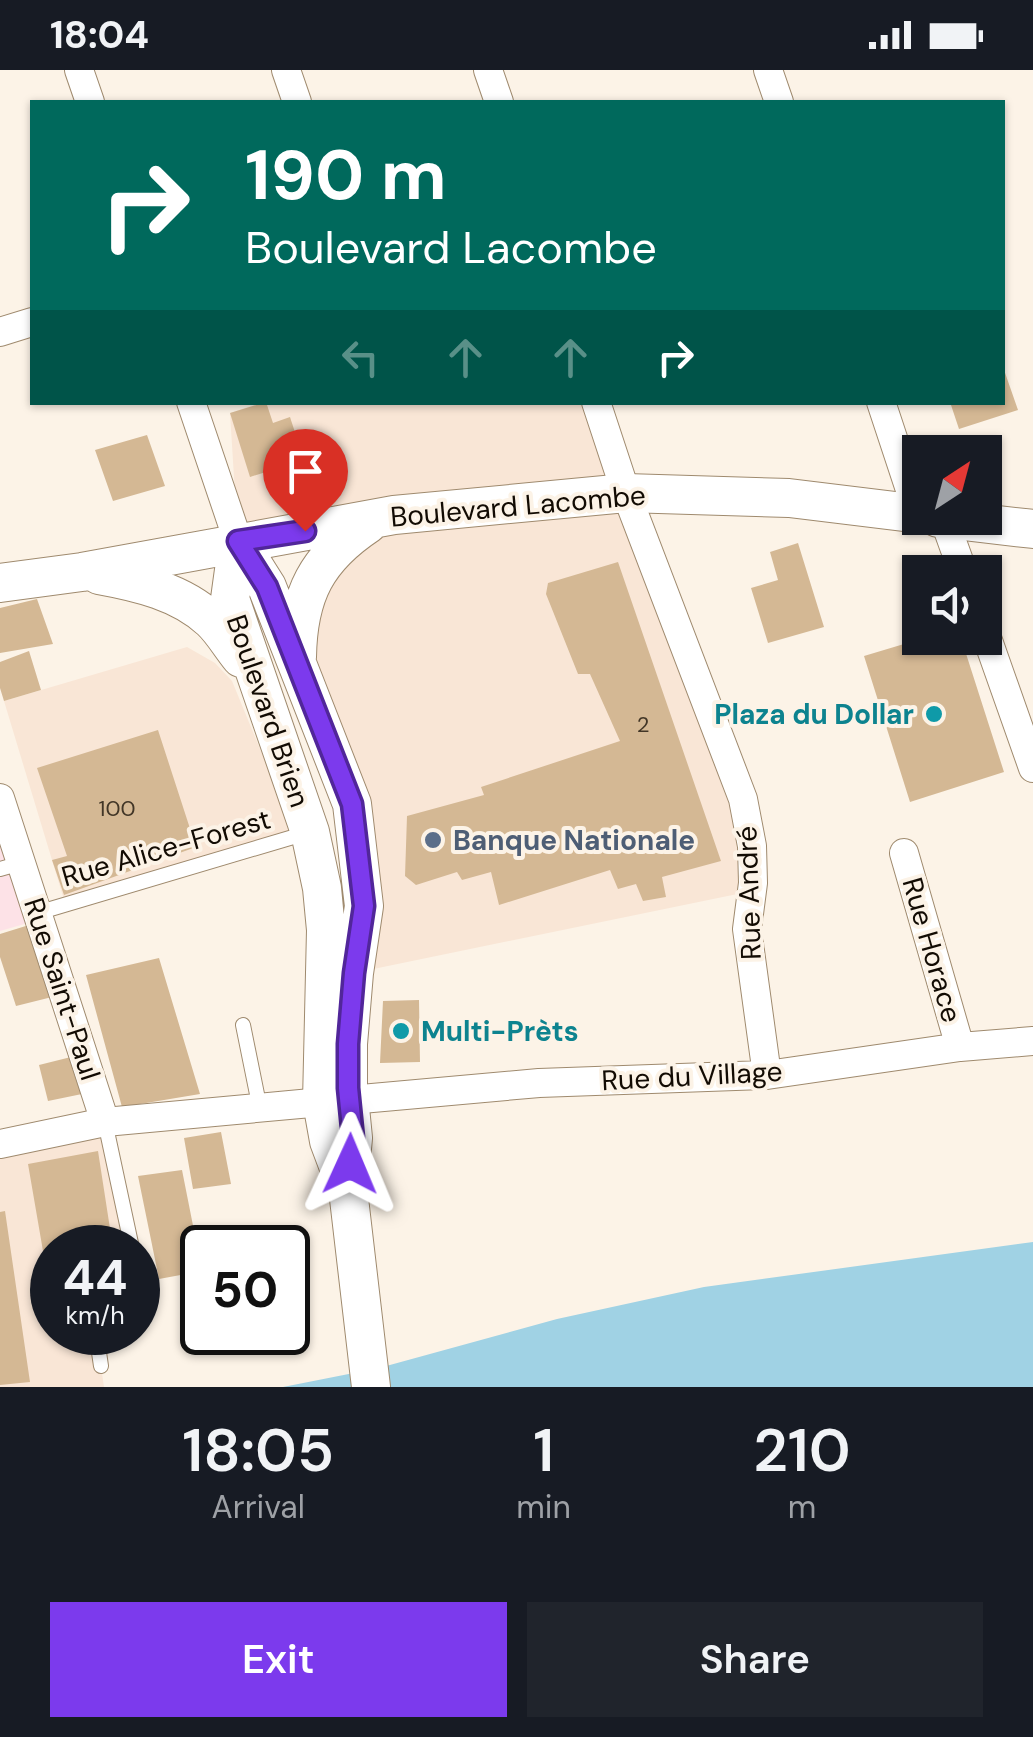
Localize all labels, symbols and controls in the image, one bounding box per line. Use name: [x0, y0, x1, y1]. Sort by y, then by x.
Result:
text: 18:04: [50, 10, 149, 60]
text: 190 m: [245, 130, 447, 221]
icon: right: [80, 140, 210, 270]
text: Boulevard Lacombe: [245, 218, 657, 277]
icon: left: [333, 330, 388, 385]
icon: ahead: [438, 330, 493, 385]
icon: ahead: [543, 330, 598, 385]
icon: right: [648, 330, 703, 385]
pin: [263, 429, 348, 532]
north arrow: [902, 435, 1002, 535]
map controls: [902, 435, 1002, 655]
icon: arrive: [278, 444, 333, 499]
street label: Boulevard Lacombe: [389, 476, 647, 536]
button: sound: [902, 555, 1002, 655]
street label: Boulevard Brien: [218, 610, 318, 812]
place label: Plaza du Dollar: [714, 696, 914, 733]
marker: Plaza du Dollar: [923, 703, 945, 725]
house number: 2: [637, 710, 649, 739]
house number: 100: [99, 794, 135, 823]
street label: Rue Alice-Forest: [57, 800, 275, 896]
place label: Banque Nationale: [453, 822, 695, 859]
street label: Rue André: [728, 825, 770, 961]
marker: Banque Nationale: [422, 829, 444, 851]
street label: Rue Horace: [894, 873, 970, 1027]
street label: Rue Saint-Paul: [15, 893, 109, 1085]
place label: Multi-Prèts: [421, 1013, 579, 1050]
marker: Multi-Prèts: [390, 1020, 412, 1042]
street label: Rue du Village: [601, 1053, 783, 1099]
position arrow: [298, 1112, 402, 1216]
speed limit sign: 50: [180, 1225, 310, 1355]
text: 44: [63, 1245, 128, 1311]
text: km/h: [65, 1299, 125, 1332]
text: 18:05: [182, 1411, 334, 1490]
text: 1: [533, 1411, 554, 1490]
text: 210: [753, 1411, 851, 1490]
text: Arrival: [212, 1486, 305, 1528]
text: min: [516, 1486, 571, 1528]
text: m: [788, 1486, 816, 1528]
button: Exit: [50, 1602, 507, 1717]
button: Share: [527, 1602, 983, 1717]

